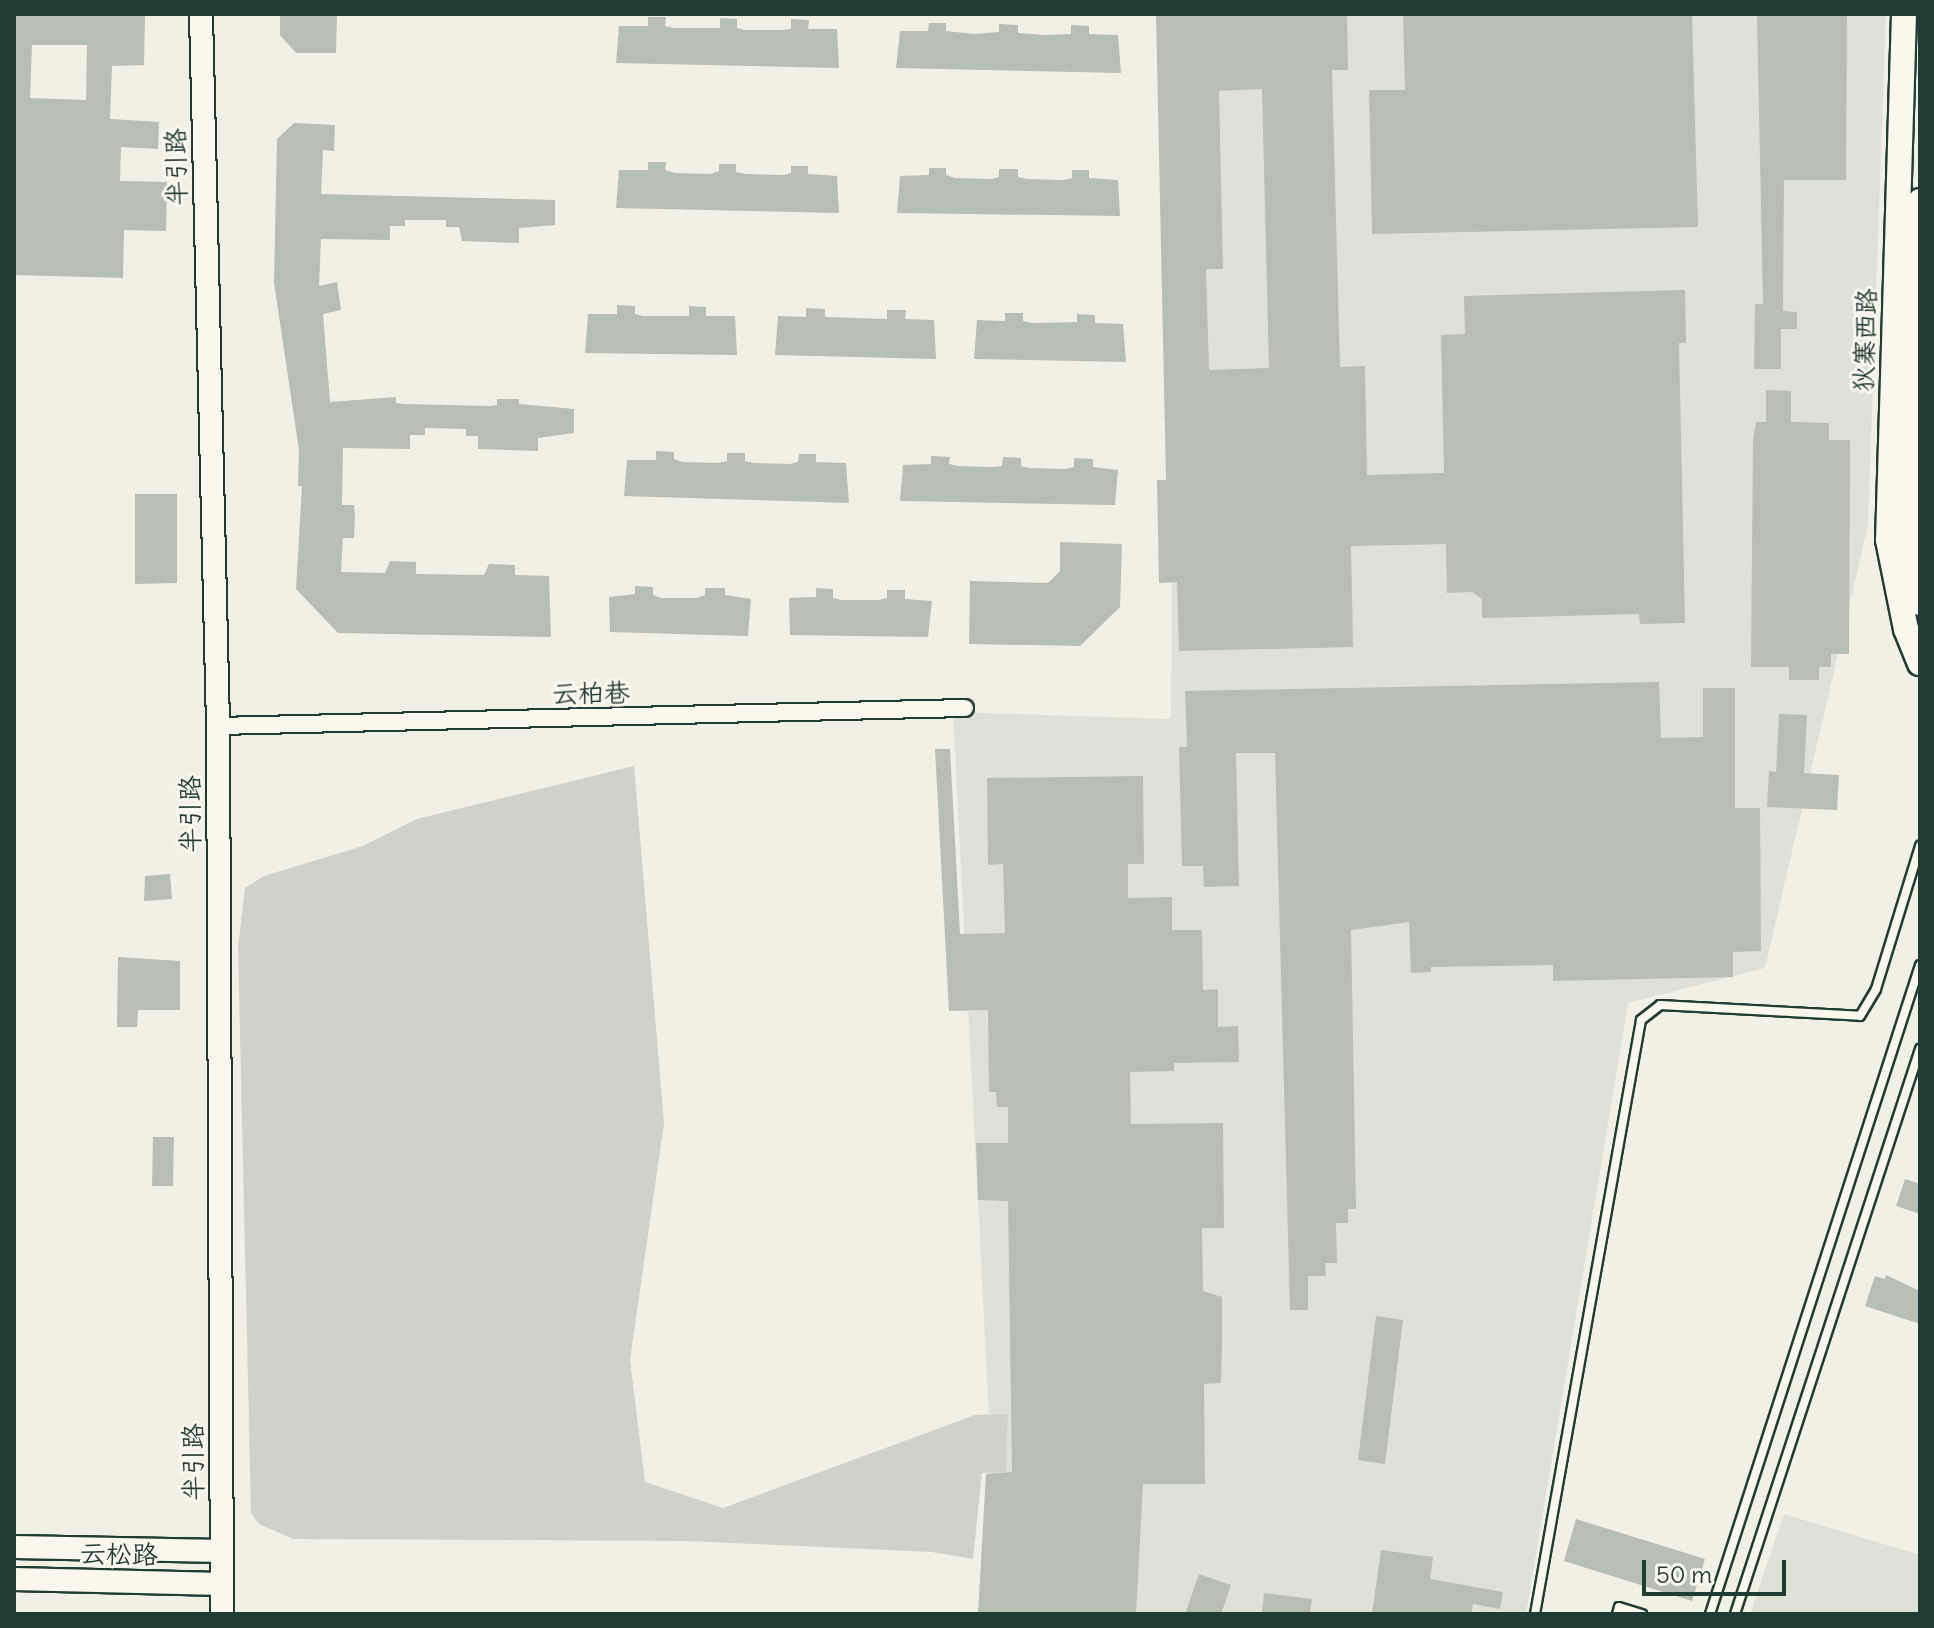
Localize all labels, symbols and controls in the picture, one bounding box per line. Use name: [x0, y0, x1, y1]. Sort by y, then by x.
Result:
street label: 半引路: [160, 128, 192, 206]
street label: 狄寨西路: [1848, 287, 1882, 393]
street label: 云柏巷: [552, 677, 630, 709]
street label: 半引路: [174, 775, 206, 853]
street label: 半引路: [177, 1423, 209, 1501]
street label: 云松路: [80, 1538, 158, 1570]
scale bar: [1646, 1544, 1790, 1594]
text: 50 m: [1656, 1559, 1712, 1589]

